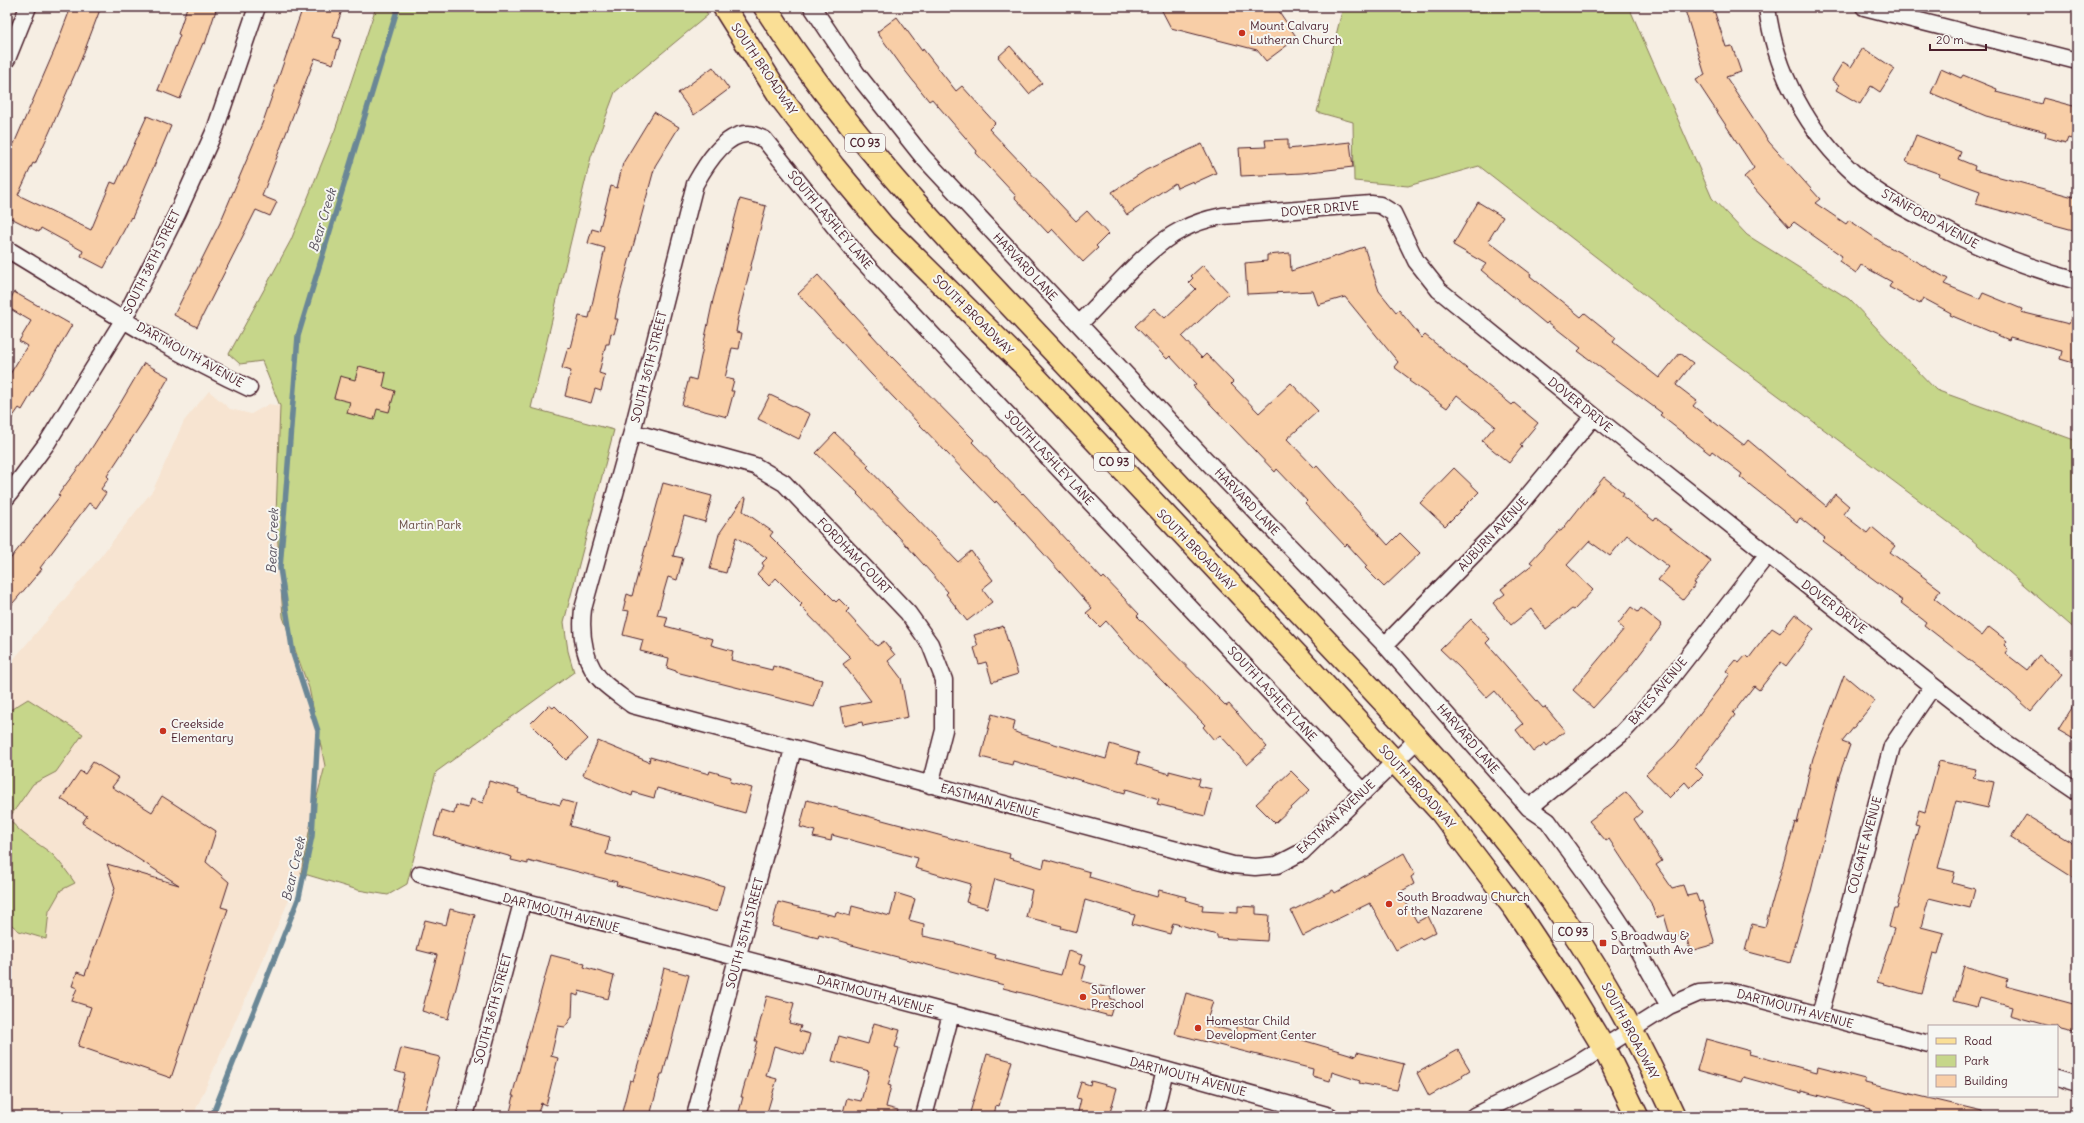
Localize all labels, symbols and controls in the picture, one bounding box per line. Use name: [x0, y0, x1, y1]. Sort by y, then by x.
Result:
place label: Mount Calvary Lutheran Church: [1250, 18, 1342, 47]
street label: SOUTH BROADWAY: [728, 20, 801, 118]
scale bar: [1930, 26, 1986, 52]
marker: Mount Calvary Lutheran Church: [1237, 28, 1247, 38]
text: 20 m: [1936, 32, 1964, 47]
road number: CO 93: [845, 134, 885, 152]
street label: SOUTH LASHLEY LANE: [785, 167, 876, 272]
water label: Bear Creek: [305, 185, 341, 254]
street label: STANFORD AVENUE: [1879, 186, 1981, 252]
street label: DOVER DRIVE: [1280, 198, 1360, 219]
street label: SOUTH 38TH STREET: [120, 207, 183, 316]
street label: HARVARD LANE: [990, 230, 1061, 304]
street label: SOUTH BROADWAY: [930, 271, 1017, 358]
street label: SOUTH 36TH STREET: [627, 310, 670, 424]
street label: DARTMOUTH AVENUE: [134, 319, 246, 390]
street label: DOVER DRIVE: [1545, 374, 1616, 435]
street label: SOUTH LASHLEY LANE: [1002, 407, 1097, 508]
road number: CO 93: [1094, 453, 1134, 471]
street label: HARVARD LANE: [1212, 465, 1283, 538]
street label: AUBURN AVENUE: [1454, 493, 1531, 574]
street label: SOUTH BROADWAY: [1154, 506, 1239, 594]
water label: Bear Creek: [263, 507, 282, 574]
street label: FORDHAM COURT: [814, 515, 894, 597]
park label: Martin Park: [399, 517, 461, 532]
street label: DOVER DRIVE: [1799, 576, 1870, 637]
street label: SOUTH LASHLEY LANE: [1225, 643, 1320, 744]
street label: BATES AVENUE: [1625, 654, 1690, 727]
street label: HARVARD LANE: [1434, 701, 1503, 777]
place label: Creekside Elementary: [171, 716, 234, 745]
marker: Creekside Elementary: [158, 726, 168, 736]
street label: SOUTH BROADWAY: [1376, 742, 1459, 832]
street label: EASTMAN AVENUE: [1293, 776, 1378, 857]
street label: EASTMAN AVENUE: [939, 780, 1041, 821]
street label: COLGATE AVENUE: [1844, 794, 1885, 895]
water label: Bear Creek: [278, 834, 309, 903]
street label: SOUTH 35TH STREET: [722, 876, 767, 990]
place label: South Broadway Church of the Nazarene: [1397, 889, 1530, 918]
street label: DARTMOUTH AVENUE: [501, 890, 621, 935]
marker: South Broadway Church of the Nazarene: [1384, 899, 1394, 909]
road number: CO 93: [1553, 923, 1593, 941]
place label: S Broadway & Dartmouth Ave: [1611, 928, 1693, 957]
marker: S Broadway & Dartmouth Ave: [1598, 938, 1608, 948]
street label: SOUTH 36TH STREET: [470, 952, 515, 1066]
street label: DARTMOUTH AVENUE: [815, 972, 935, 1017]
street label: SOUTH BROADWAY: [1599, 980, 1662, 1082]
place label: Sunflower Preschool: [1091, 982, 1146, 1011]
street label: DARTMOUTH AVENUE: [1735, 986, 1855, 1031]
marker: Sunflower Preschool: [1078, 992, 1088, 1002]
place label: Homestar Child Development Center: [1206, 1013, 1317, 1042]
marker: Homestar Child Development Center: [1193, 1023, 1203, 1033]
legend: [1928, 1025, 2058, 1097]
text: Road: [1964, 1033, 1992, 1048]
text: Park: [1964, 1053, 1989, 1068]
street label: DARTMOUTH AVENUE: [1128, 1054, 1248, 1099]
text: Building: [1964, 1073, 2008, 1088]

